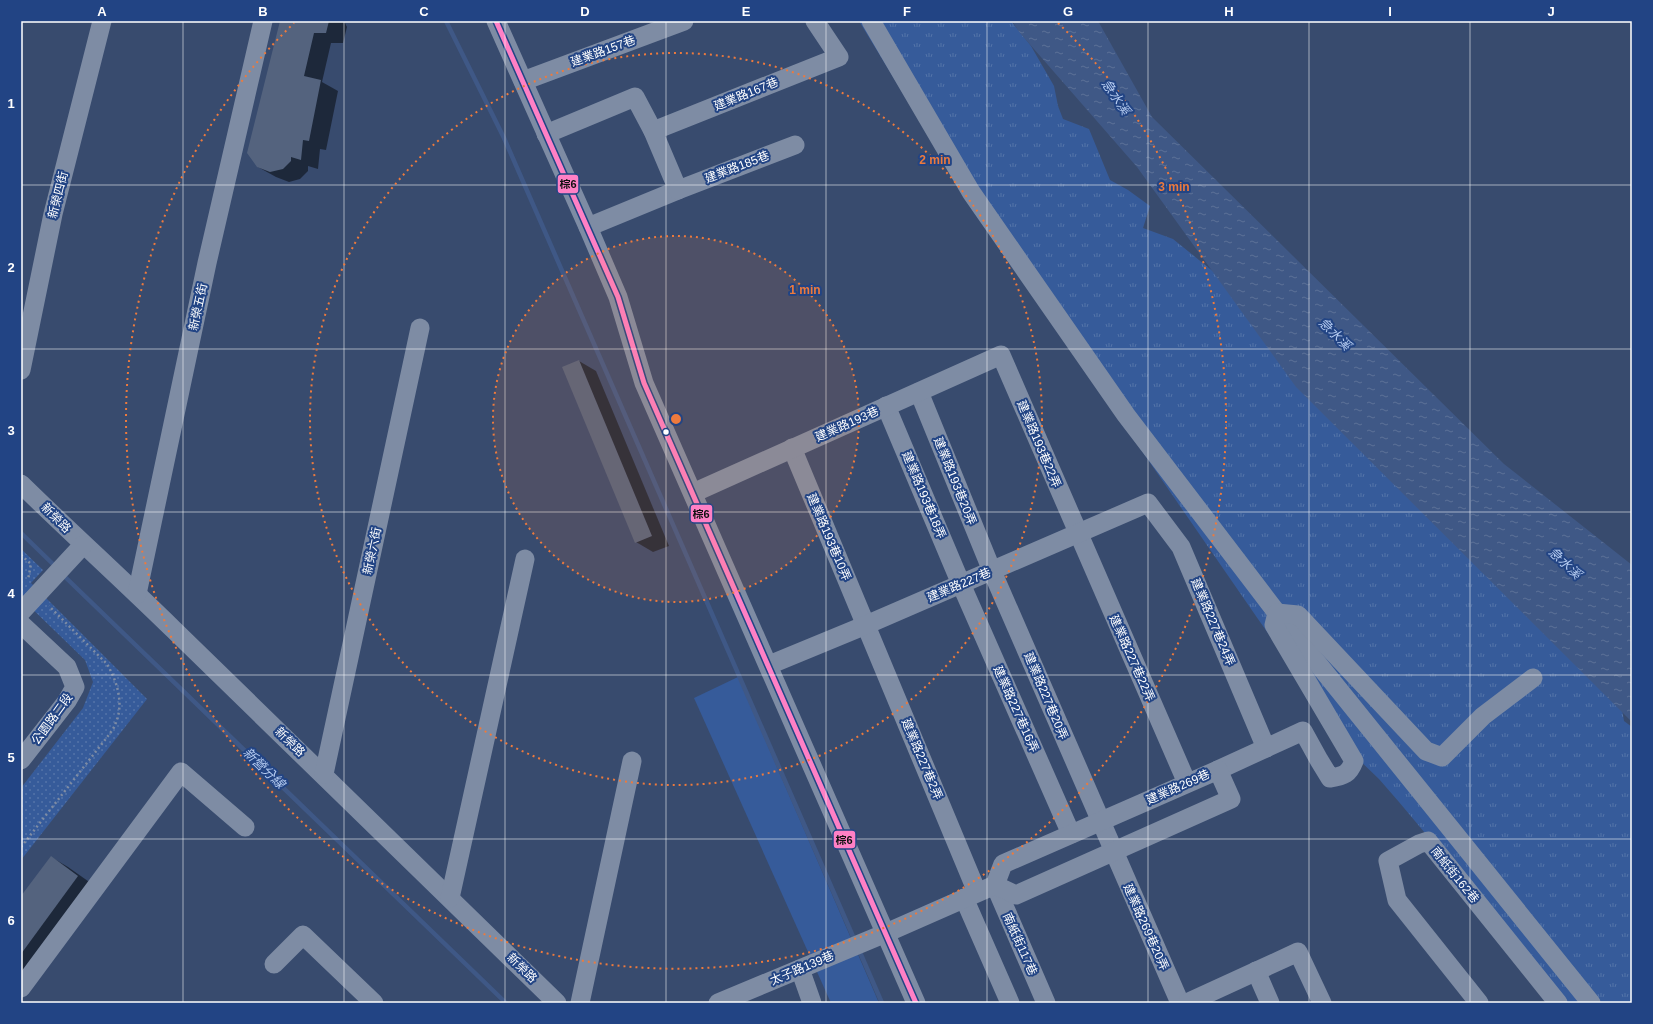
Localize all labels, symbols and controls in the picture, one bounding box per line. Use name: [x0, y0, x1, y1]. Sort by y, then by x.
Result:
text: A: [97, 4, 107, 19]
text: B: [258, 4, 268, 19]
text: C: [419, 4, 429, 19]
text: D: [580, 4, 590, 19]
text: E: [742, 4, 751, 19]
text: F: [903, 4, 911, 19]
text: G: [1063, 4, 1073, 19]
text: H: [1224, 4, 1234, 19]
text: I: [1388, 4, 1392, 19]
text: J: [1547, 4, 1555, 19]
street label: 建業路157巷: [569, 33, 637, 69]
street label: 建業路167巷: [712, 75, 780, 113]
water label: 急水溪: [1099, 77, 1134, 119]
text: 1: [7, 96, 15, 111]
street label: 建業路185巷: [703, 148, 771, 186]
text: 2 min: [919, 153, 951, 167]
street label: 新榮四街: [45, 170, 71, 220]
line badge: 棕6: [557, 174, 579, 194]
text: 棕6: [559, 178, 577, 190]
text: 3 min: [1158, 180, 1190, 194]
text: 2: [7, 260, 15, 275]
street label: 新榮五街: [186, 282, 210, 332]
text: 1 min: [789, 283, 821, 297]
water label: 急水溪: [1316, 315, 1356, 355]
street label: 建業路193巷22弄: [1014, 398, 1064, 490]
street label: 建業路193巷: [813, 404, 881, 444]
centre of rings: [669, 412, 683, 426]
text: 3: [7, 423, 15, 438]
unlabelled marker: [661, 427, 671, 437]
street label: 建業路193巷20弄: [931, 435, 979, 527]
street label: 建業路193巷18弄: [899, 449, 949, 541]
street label: 建業路193巷10弄: [804, 491, 854, 583]
street label: 新榮路: [38, 500, 74, 536]
line badge: 棕6: [690, 504, 713, 523]
text: 棕6: [692, 508, 710, 520]
street label: 新榮六街: [360, 526, 384, 576]
water label: 急水溪: [1546, 544, 1586, 583]
street label: 建業路227巷: [925, 565, 993, 605]
street label: 建業路227巷24弄: [1188, 576, 1238, 668]
text: 4: [7, 586, 15, 601]
street label: 建業路227巷22弄: [1107, 613, 1157, 703]
street label: 建業路227巷20弄: [1021, 650, 1071, 742]
street label: 建業路227巷16弄: [991, 664, 1041, 754]
street label: 公園路二段: [29, 691, 75, 747]
street label: 建業路227巷2弄: [899, 716, 945, 802]
street label: 新榮路: [272, 724, 308, 760]
water label: 新營分線: [240, 745, 289, 793]
text: 5: [7, 750, 15, 765]
street label: 建業路269巷: [1144, 767, 1212, 807]
line badge: 棕6: [833, 830, 856, 849]
text: 棕6: [835, 834, 853, 846]
street label: 南紙街162巷: [1428, 844, 1482, 906]
street label: 建業路269巷20弄: [1121, 882, 1171, 972]
street label: 南紙街117巷: [1000, 910, 1040, 978]
text: 6: [7, 913, 15, 928]
street label: 太子路139巷: [768, 948, 836, 988]
street label: 新榮路: [504, 950, 540, 986]

